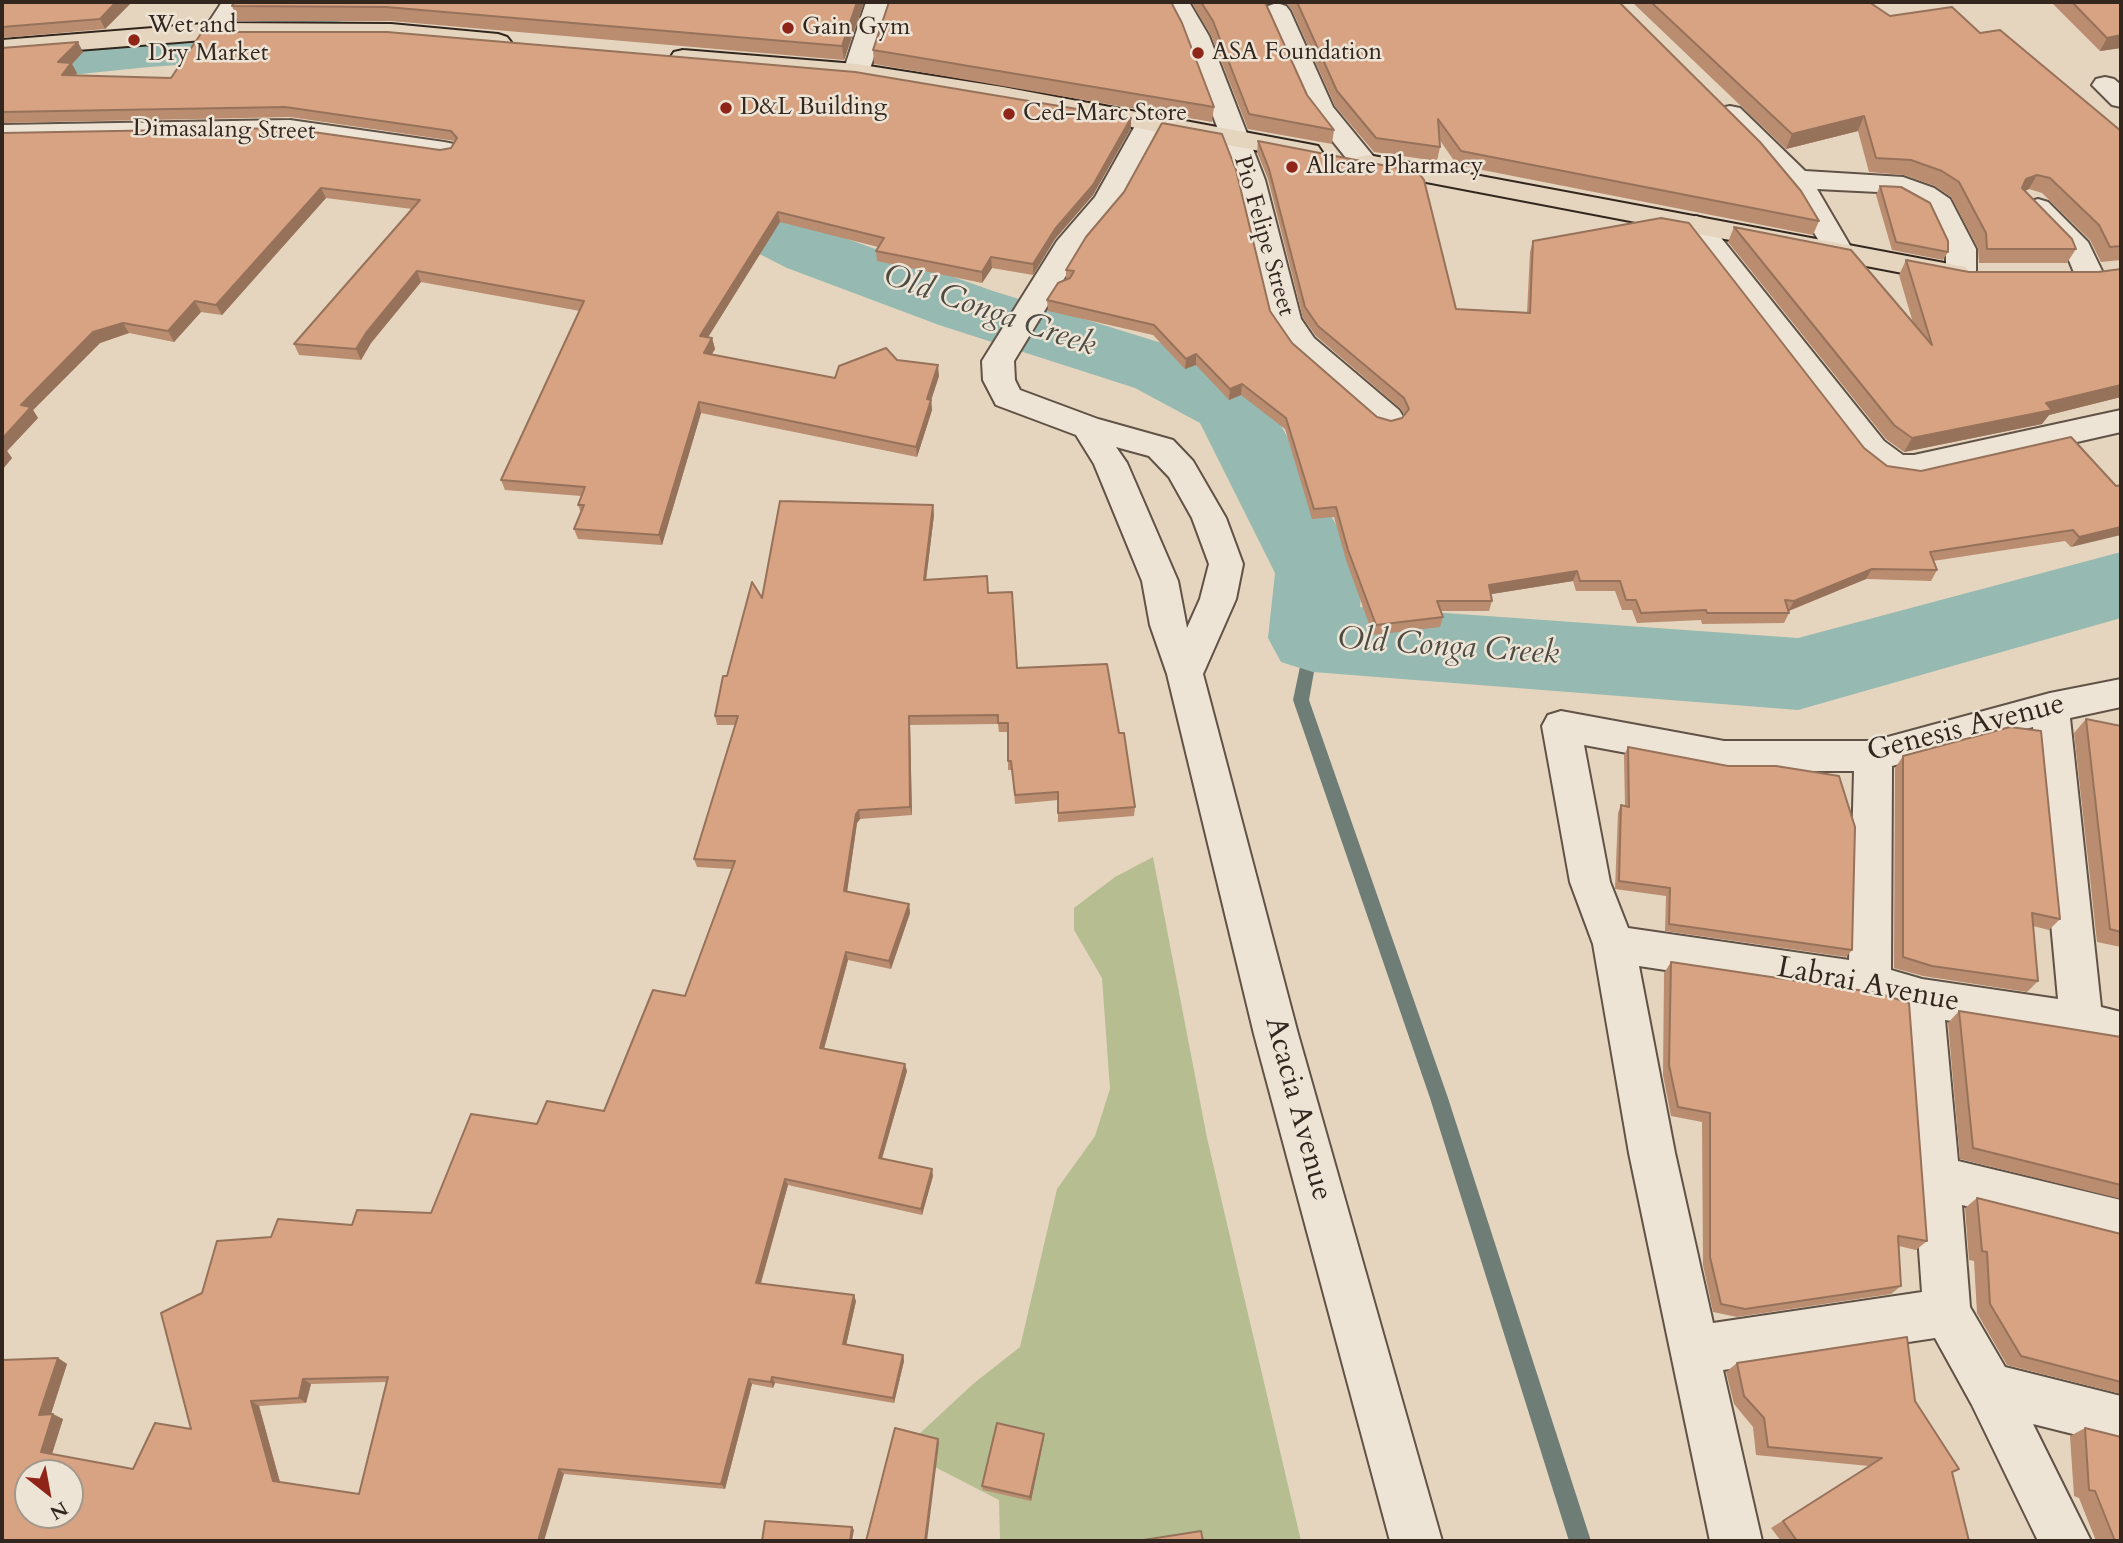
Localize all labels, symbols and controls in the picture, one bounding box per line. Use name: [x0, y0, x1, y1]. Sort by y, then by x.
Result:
place label: Wet and Dry Market: [148, 12, 268, 68]
place label: Gain Gym: [802, 14, 910, 42]
marker: Gain Gym: [780, 20, 796, 36]
marker: Wet and Dry Market: [126, 32, 142, 48]
place label: ASA Foundation: [1212, 39, 1382, 67]
marker: ASA Foundation: [1190, 45, 1206, 61]
place label: D&L Building: [740, 94, 887, 122]
marker: D&L Building: [718, 100, 734, 116]
place label: Ced-Marc Store: [1023, 100, 1187, 128]
marker: Ced-Marc Store: [1001, 106, 1017, 122]
street label: Dimasalang Street: [132, 115, 316, 147]
street label: Pio Felipe Street: [1226, 152, 1300, 320]
place label: Allcare Pharmacy: [1306, 153, 1483, 181]
marker: Allcare Pharmacy: [1284, 159, 1300, 175]
water label: Old Conga Creek: [878, 258, 1100, 366]
water label: Old Conga Creek: [1336, 621, 1560, 675]
street label: Genesis Avenue: [1864, 687, 2068, 771]
street label: Labrai Avenue: [1774, 951, 1962, 1021]
street label: Acacia Avenue: [1255, 1013, 1339, 1205]
north arrow: [14, 1459, 84, 1529]
text: N: [45, 1495, 73, 1526]

